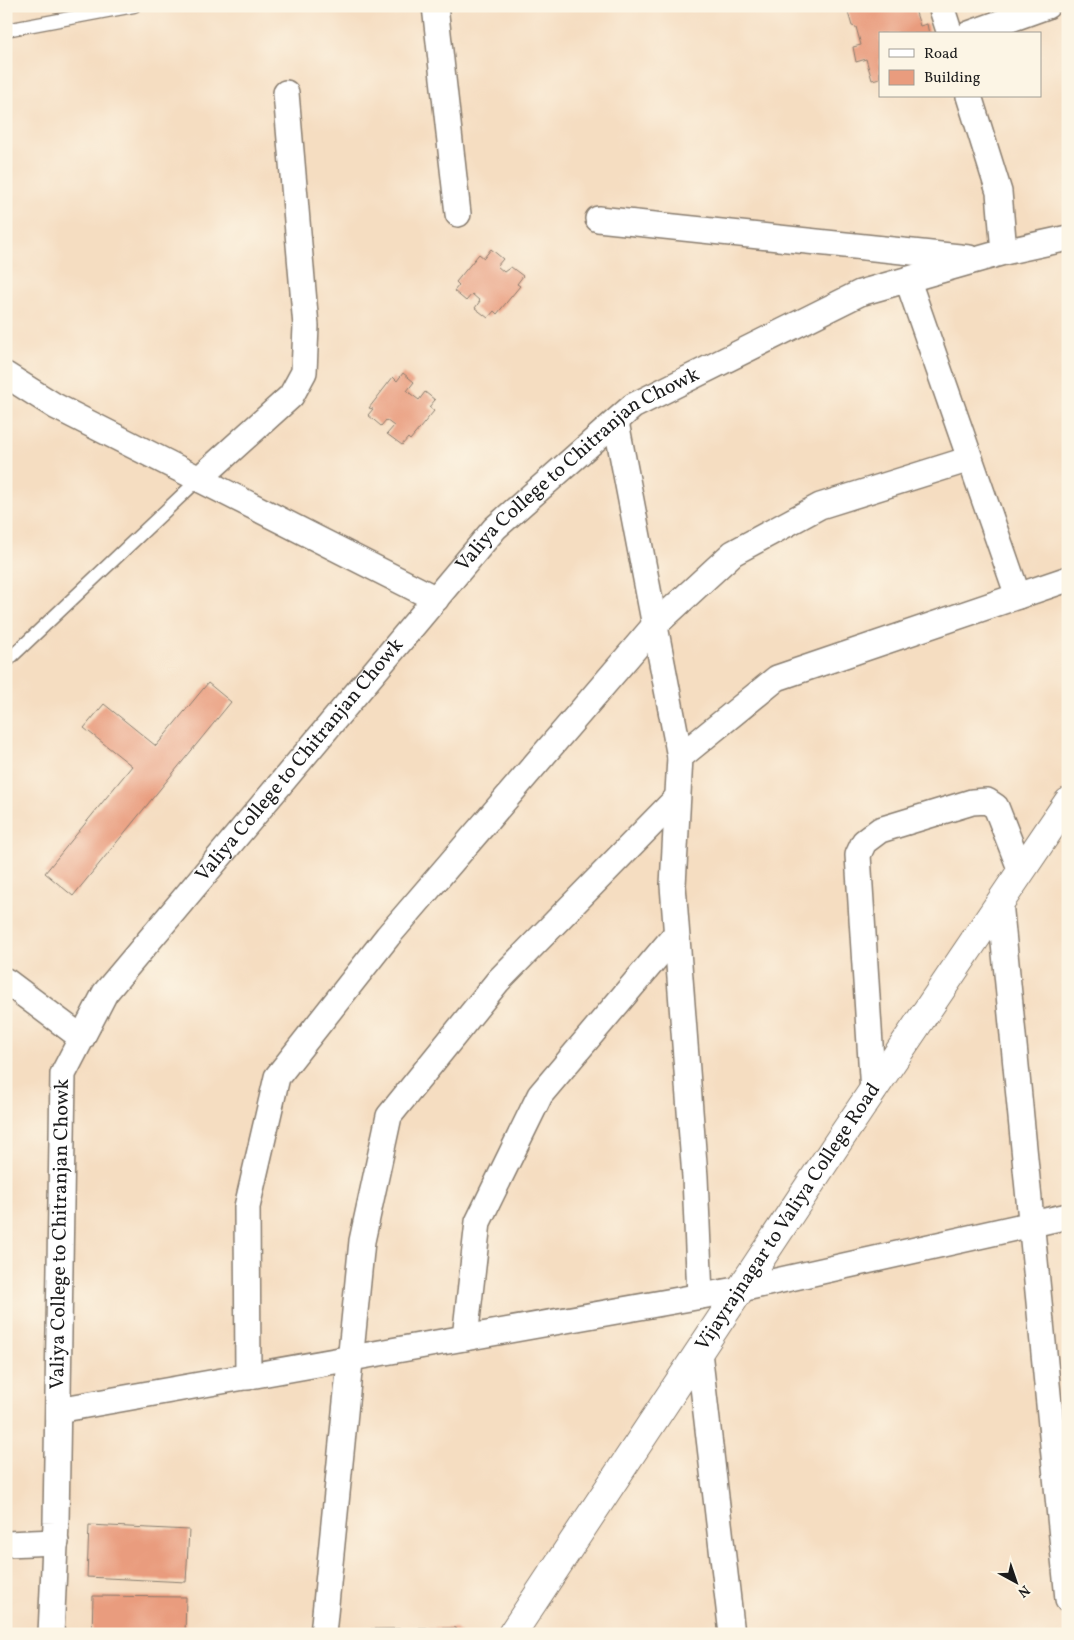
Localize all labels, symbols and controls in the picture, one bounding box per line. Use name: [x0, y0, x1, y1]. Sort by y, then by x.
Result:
legend: [879, 32, 1042, 98]
text: Road: [924, 44, 958, 65]
text: Building: [924, 68, 981, 89]
street label: Valiya College to Chitranjan Chowk: [450, 361, 705, 578]
street label: Valiya College to Chitranjan Chowk: [190, 632, 411, 888]
street label: Vijayrajnagar to Valiya College Road: [689, 1078, 888, 1357]
street label: Valiya College to Chitranjan Chowk: [44, 1079, 77, 1390]
north arrow: [992, 1558, 1042, 1608]
text: N: [1013, 1580, 1033, 1601]

